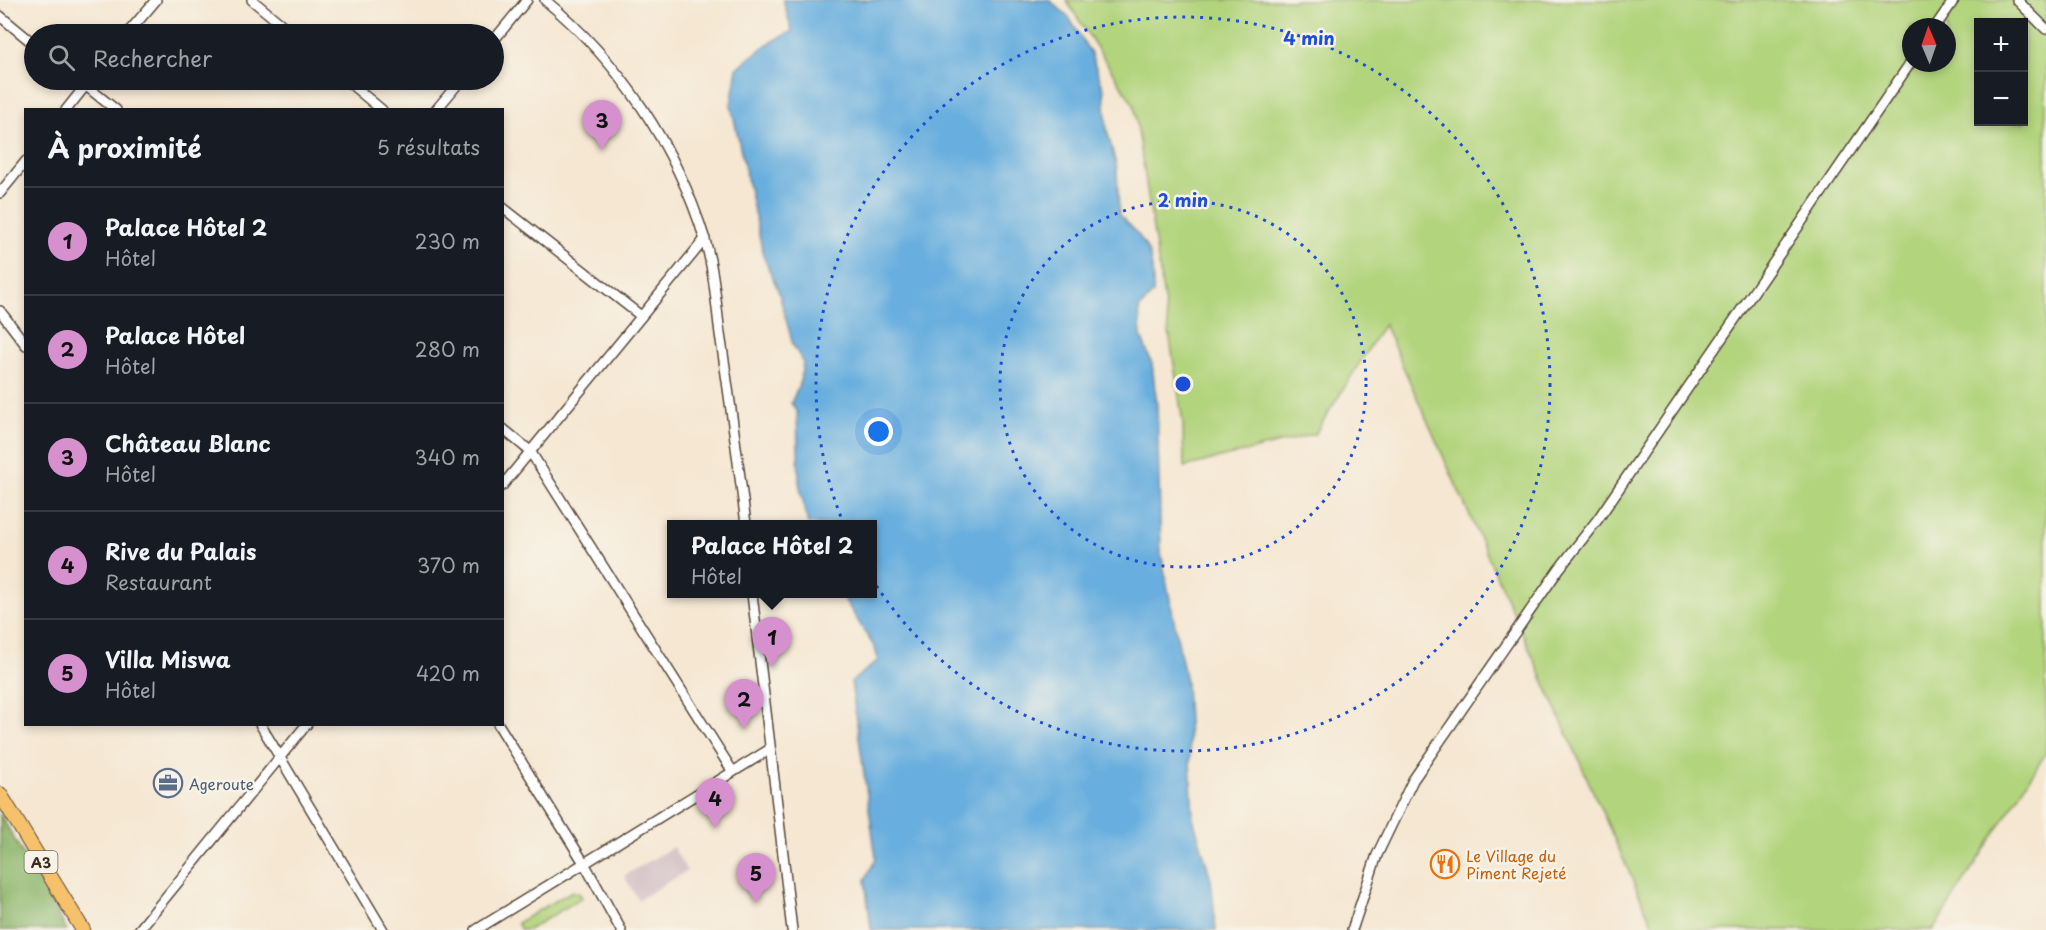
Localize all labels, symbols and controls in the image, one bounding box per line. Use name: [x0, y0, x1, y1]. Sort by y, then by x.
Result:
north arrow: [1902, 18, 1956, 72]
map controls: [1974, 18, 2028, 126]
button: +: [1974, 18, 2028, 72]
search box: [24, 24, 504, 90]
text: 4 min: [1283, 24, 1335, 51]
icon: search: [45, 41, 78, 74]
text: Rechercher: [93, 41, 212, 74]
button: −: [1974, 72, 2028, 126]
pin: 3: [582, 100, 622, 150]
text: À proximité: [48, 128, 202, 167]
text: 5 résultats: [377, 132, 480, 162]
text: 2 min: [1158, 186, 1208, 213]
text: Palace Hôtel 2: [105, 210, 267, 243]
text: 1: [63, 226, 72, 256]
text: 230 m: [415, 226, 480, 256]
text: Hôtel: [105, 243, 156, 273]
text: Palace Hôtel: [105, 318, 245, 351]
text: 2: [60, 334, 75, 364]
text: 280 m: [415, 334, 480, 364]
text: Hôtel: [105, 351, 156, 381]
centre of rings: [1173, 374, 1193, 394]
your location: [864, 417, 893, 446]
text: Château Blanc: [105, 426, 271, 459]
text: 3: [61, 442, 74, 472]
text: 340 m: [415, 442, 480, 472]
text: Hôtel: [105, 459, 156, 489]
popup: [667, 520, 877, 598]
text: Palace Hôtel 2: [691, 528, 853, 561]
text: Rive du Palais: [105, 534, 256, 567]
text: 4: [61, 550, 74, 580]
text: 370 m: [417, 550, 480, 580]
text: Hôtel: [691, 561, 742, 591]
text: Restaurant: [105, 567, 212, 597]
pin: 1: [752, 618, 792, 667]
text: Villa Miswa: [105, 642, 231, 675]
text: 5: [61, 658, 74, 688]
text: 420 m: [416, 658, 480, 688]
text: Hôtel: [105, 675, 156, 705]
pin: 2: [724, 680, 764, 729]
office icon: Ageroute: [152, 767, 184, 799]
place label: Ageroute: [189, 772, 254, 795]
pin: 4: [696, 778, 734, 828]
place label: Le Village du Piment Rejeté: [1466, 844, 1566, 884]
restaurant icon: Le Village du Piment Rejeté: [1429, 848, 1461, 880]
road number: A3: [24, 851, 57, 873]
pin: 5: [736, 854, 776, 903]

